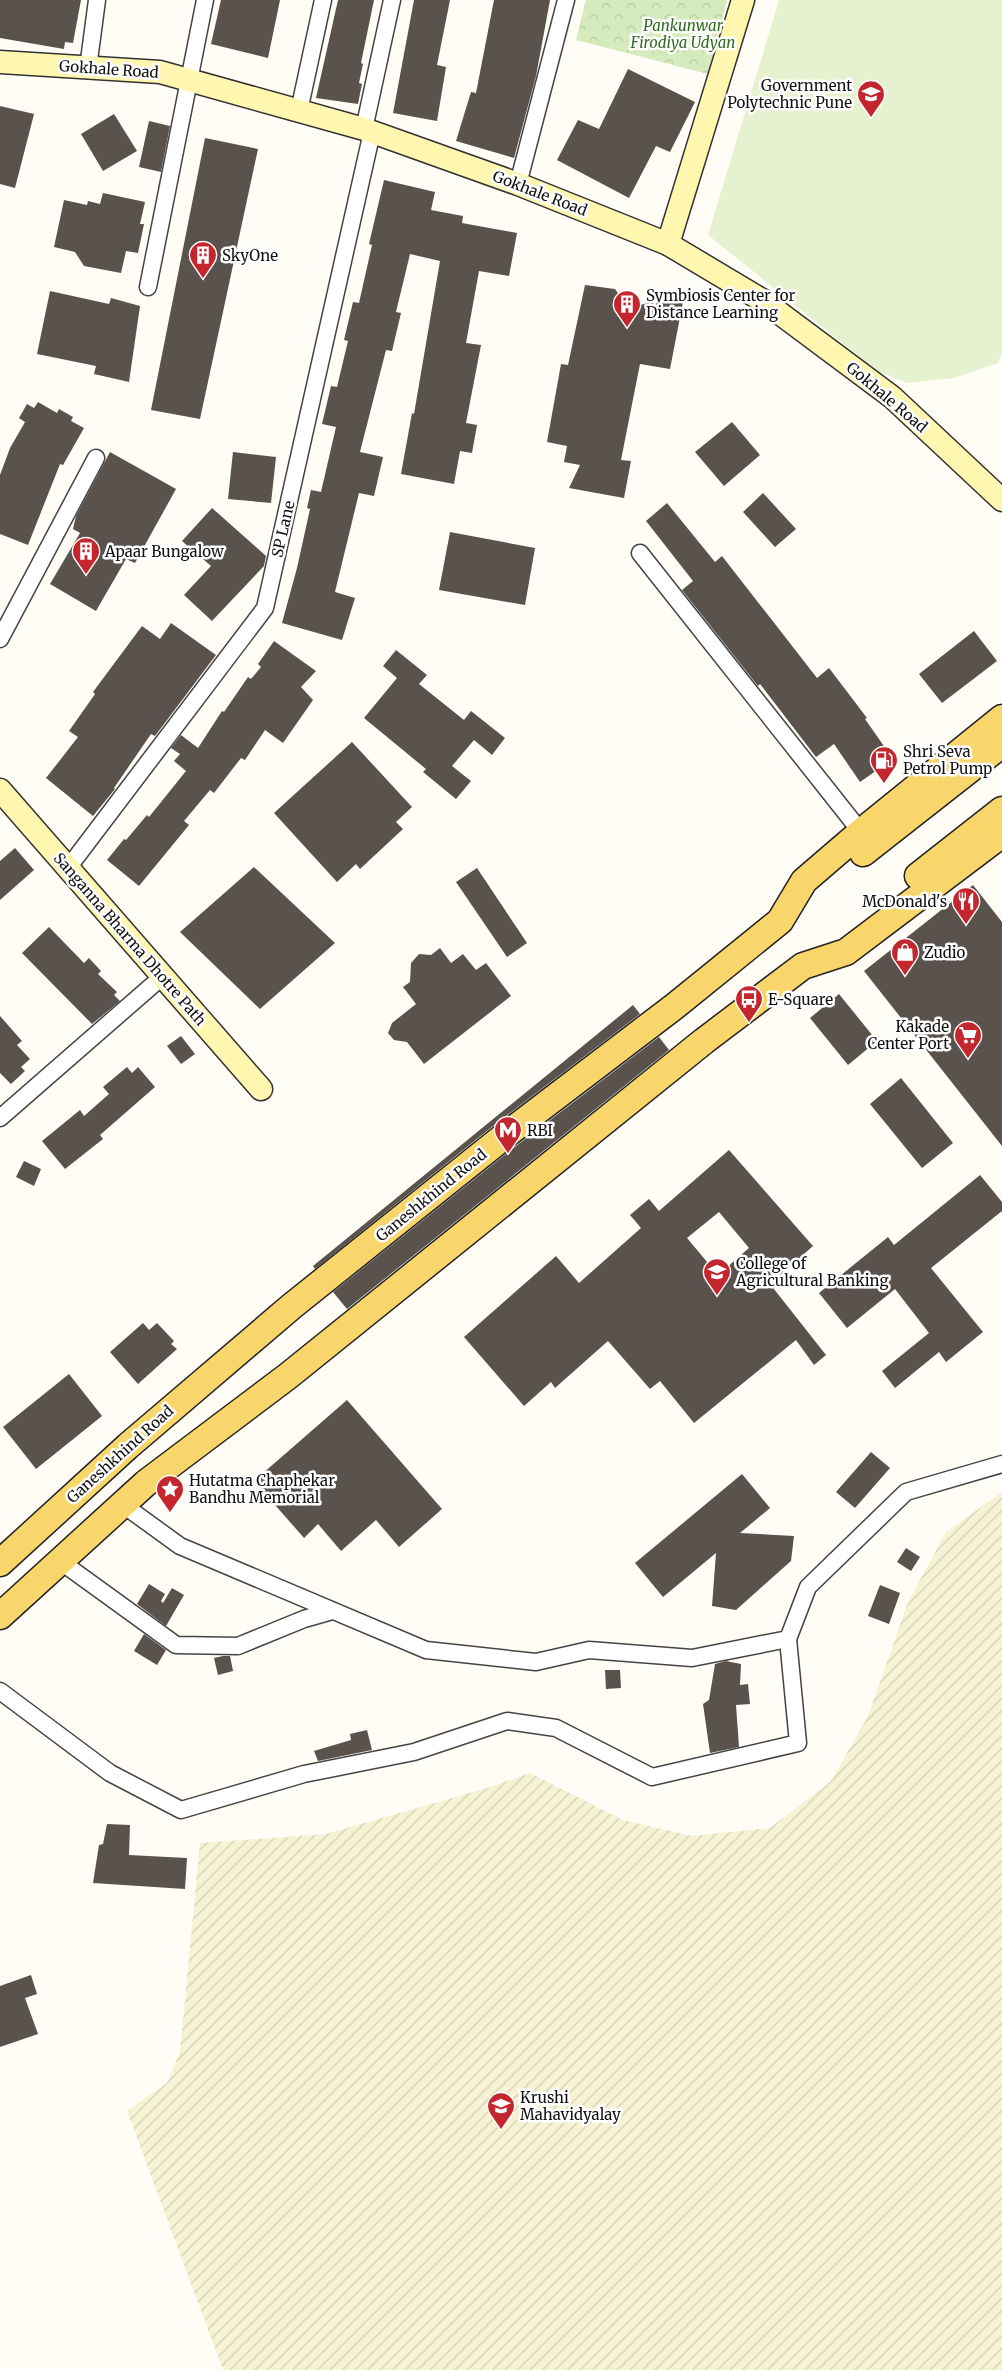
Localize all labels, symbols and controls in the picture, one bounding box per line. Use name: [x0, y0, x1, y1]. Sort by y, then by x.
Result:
park label: Pankunwar Firodiya Udyan: [630, 16, 735, 52]
street label: Gokhale Road: [59, 56, 159, 82]
place label: Government Polytechnic Pune: [727, 76, 852, 112]
school or university icon: Government Polytechnic Pune: [856, 79, 886, 118]
street label: Gokhale Road: [490, 166, 590, 220]
building icon: SkyOne: [188, 240, 218, 279]
place label: SkyOne: [222, 246, 278, 265]
place label: Symbiosis Center for Distance Learning: [646, 286, 795, 322]
building icon: Symbiosis Center for Distance Learning: [612, 289, 642, 328]
street label: Gokhale Road: [843, 358, 931, 436]
street label: SP Lane: [267, 499, 299, 559]
building icon: Apaar Bungalow: [71, 536, 101, 575]
place label: Apaar Bungalow: [104, 542, 224, 561]
place label: Shri Seva Petrol Pump: [903, 742, 992, 778]
fuel station icon: Shri Seva Petrol Pump: [869, 745, 899, 784]
street label: Sanganna Bharma Dhotre Path: [50, 849, 210, 1030]
restaurant icon: McDonald's: [951, 886, 981, 925]
place label: McDonald's: [862, 892, 947, 911]
shop icon: Zudio: [890, 937, 920, 976]
place label: Zudio: [924, 943, 966, 962]
bus stop icon: E-Square: [734, 984, 764, 1023]
place label: E-Square: [768, 990, 833, 1009]
place label: Kakade Center Port: [868, 1017, 949, 1053]
supermarket icon: Kakade Center Port: [953, 1020, 983, 1059]
metro station icon: RBI: [493, 1115, 523, 1154]
place label: RBI: [527, 1121, 553, 1140]
street label: Ganeshkhind Road: [372, 1145, 490, 1245]
place label: College of Agricultural Banking: [735, 1254, 888, 1290]
school or university icon: College of Agricultural Banking: [702, 1257, 732, 1296]
street label: Ganeshkhind Road: [63, 1401, 177, 1507]
place label: Hutatma Chaphekar Bandhu Memorial: [189, 1471, 335, 1507]
place icon: Hutatma Chaphekar Bandhu Memorial: [155, 1474, 185, 1513]
place label: Krushi Mahavidyalay: [520, 2088, 621, 2124]
school or university icon: Krushi Mahavidyalay: [486, 2091, 516, 2130]

